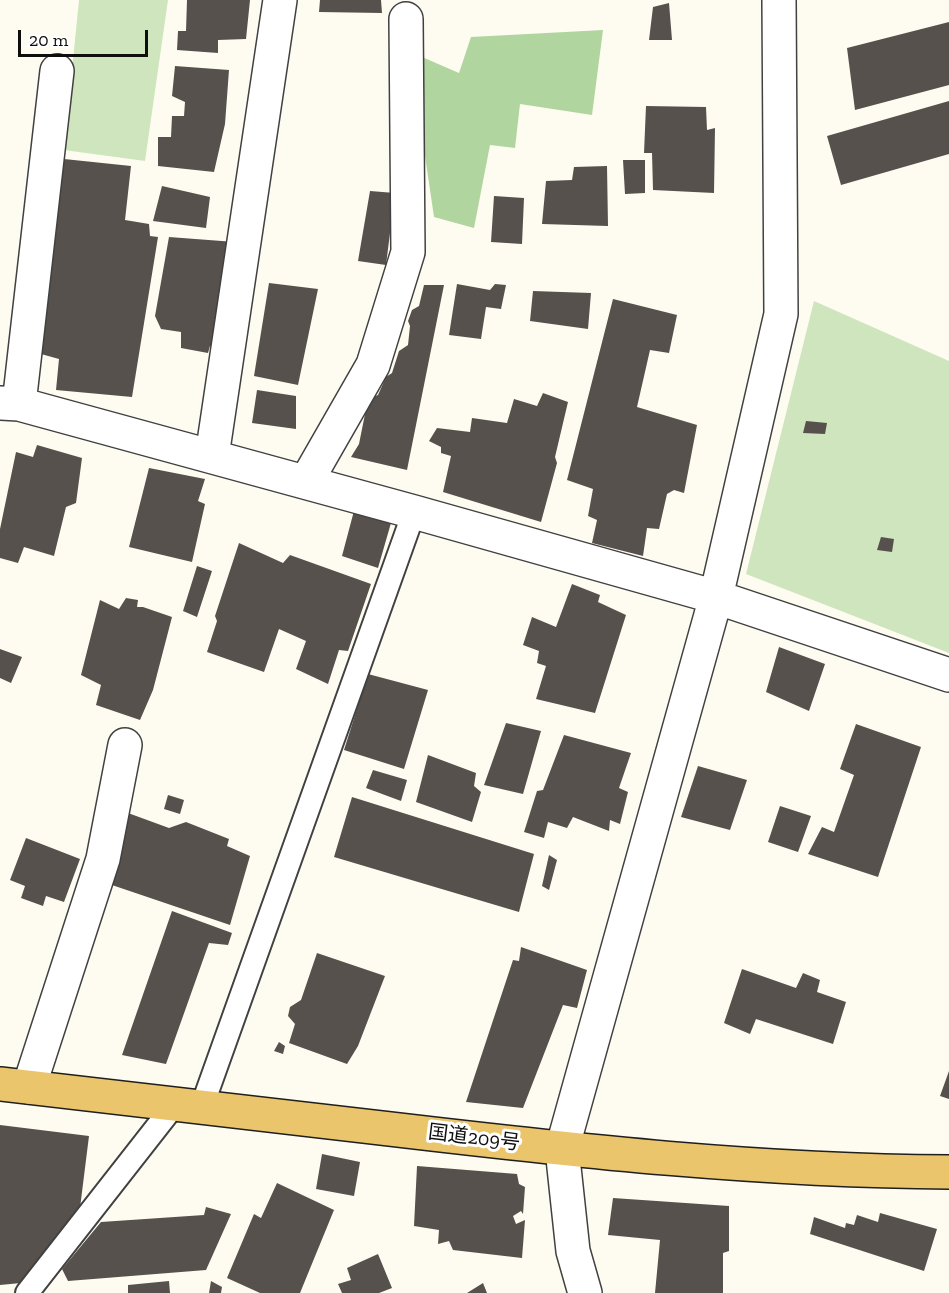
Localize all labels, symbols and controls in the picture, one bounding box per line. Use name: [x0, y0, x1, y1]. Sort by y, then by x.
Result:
scale bar: [21, 18, 152, 56]
text: 20 m: [29, 29, 68, 51]
street label: 国道209号: [427, 1120, 521, 1156]

